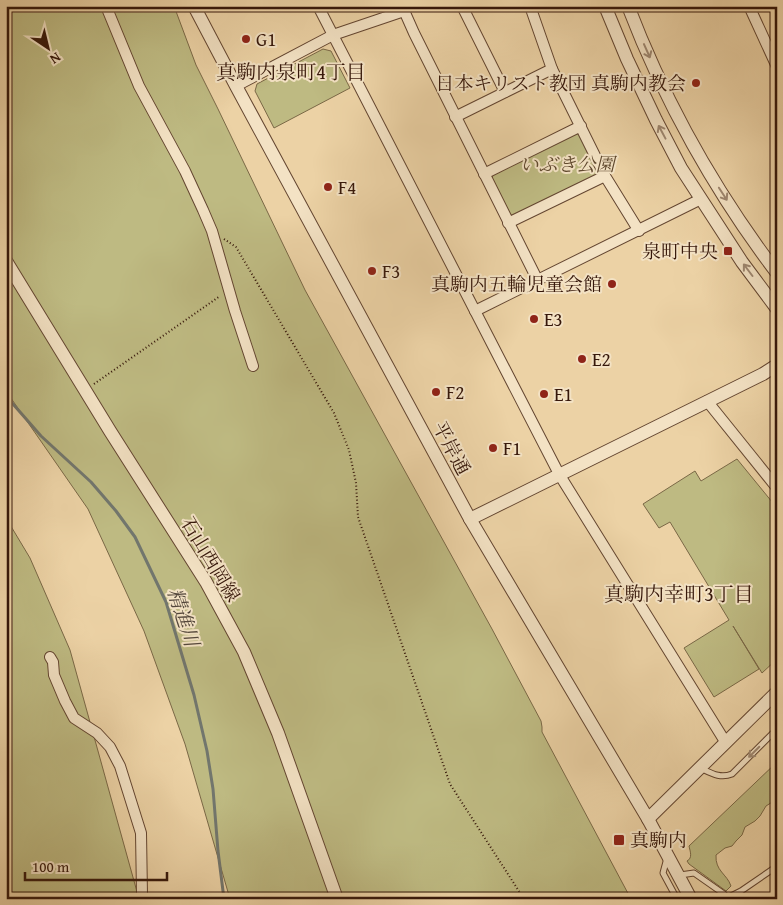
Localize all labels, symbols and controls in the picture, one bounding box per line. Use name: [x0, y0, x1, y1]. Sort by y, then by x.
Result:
north arrow: [22, 22, 72, 72]
place label: G1: [256, 25, 276, 53]
marker: G1: [240, 33, 252, 45]
one-way arrow: [643, 43, 652, 58]
text: N: [45, 48, 65, 70]
district label: 真駒内泉町4丁目: [216, 57, 366, 86]
place label: 日本キリスト教団 真駒内教会: [435, 69, 686, 97]
marker: 日本キリスト教団 真駒内教会: [690, 77, 702, 89]
one-way arrow: [657, 124, 667, 139]
park label: いぶき公園: [519, 150, 617, 178]
place label: F4: [338, 173, 356, 201]
marker: F4: [322, 181, 334, 193]
one-way arrow: [719, 187, 729, 201]
place label: 泉町中央: [642, 237, 718, 265]
marker: 泉町中央: [722, 245, 734, 257]
place label: F3: [382, 257, 400, 285]
one-way arrow: [742, 264, 753, 277]
marker: F3: [366, 265, 378, 277]
place label: 真駒内五輪児童会館: [431, 270, 602, 298]
marker: 真駒内五輪児童会館: [606, 278, 618, 290]
place label: E3: [544, 305, 563, 333]
marker: E3: [528, 313, 540, 325]
place label: E2: [592, 345, 611, 373]
marker: E2: [576, 353, 588, 365]
place label: F2: [446, 378, 464, 406]
place label: E1: [554, 380, 573, 408]
marker: F2: [430, 386, 442, 398]
marker: E1: [538, 388, 550, 400]
street label: 平岸通: [426, 416, 478, 480]
place label: F1: [503, 434, 521, 462]
marker: F1: [487, 442, 499, 454]
street label: 石山西岡線: [175, 511, 247, 607]
district label: 真駒内幸町3丁目: [604, 579, 754, 608]
water label: 精進川: [161, 584, 208, 652]
one-way arrow: [747, 746, 760, 758]
place label: 真駒内: [630, 826, 687, 854]
marker: 真駒内: [612, 833, 626, 847]
scale bar: [25, 850, 168, 882]
text: 100 m: [32, 856, 70, 877]

